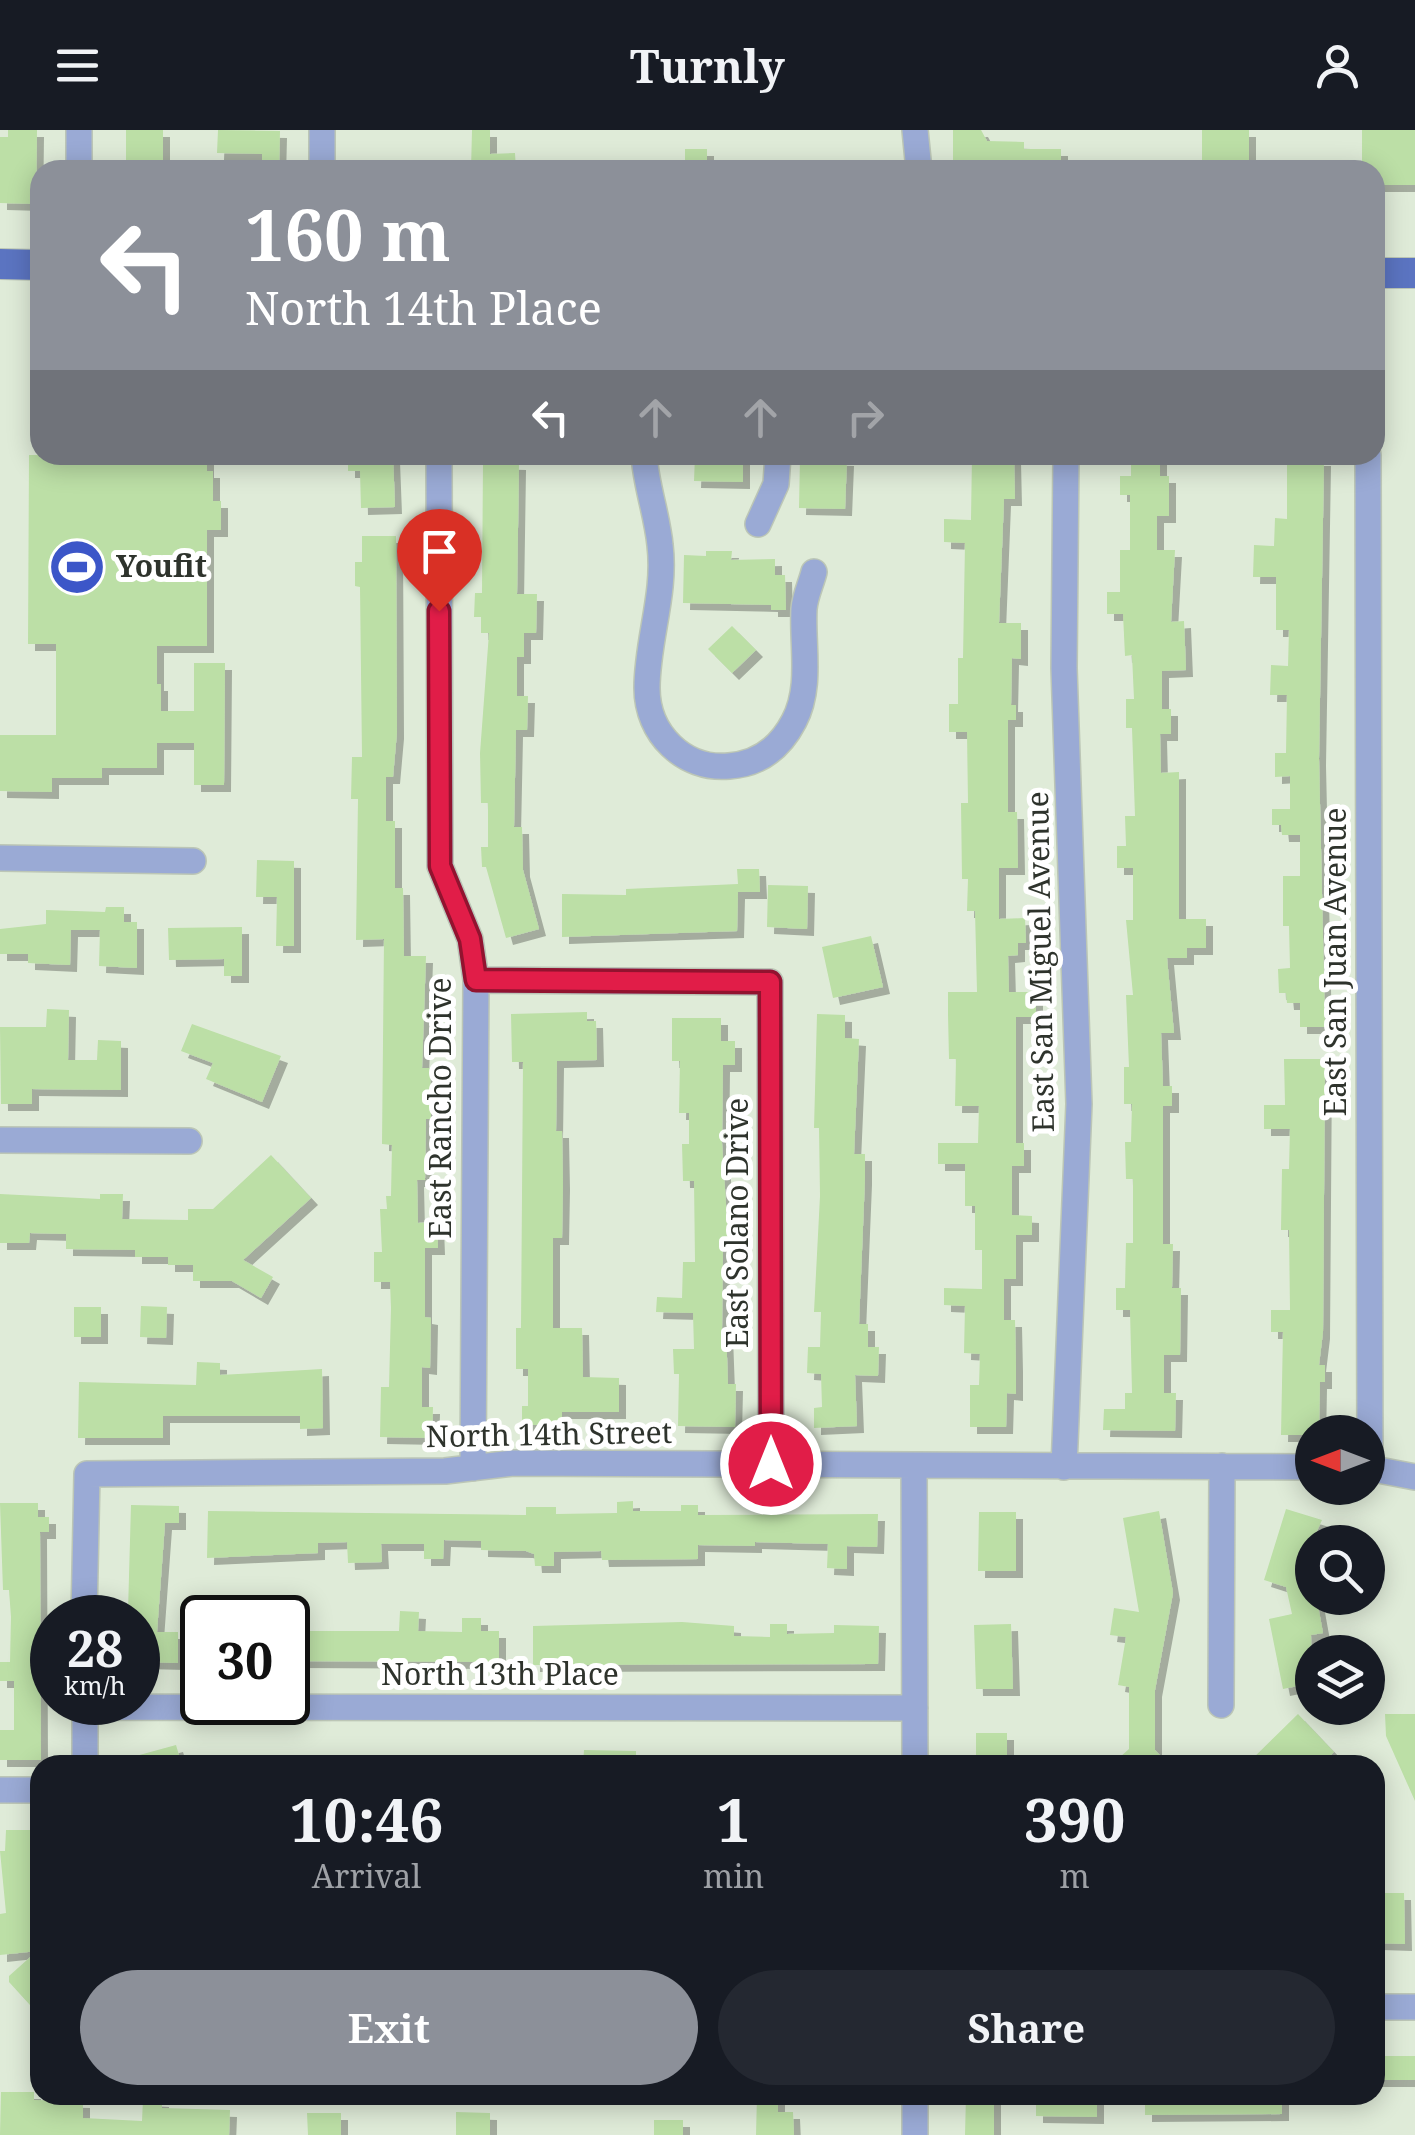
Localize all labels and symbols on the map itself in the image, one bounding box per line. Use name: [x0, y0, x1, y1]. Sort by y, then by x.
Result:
pin: [397, 509, 482, 612]
sports icon: Youfit: [47, 537, 107, 597]
place label: Youfit: [116, 545, 207, 586]
street label: East San Miguel Avenue: [1016, 791, 1063, 1133]
street label: East San Juan Avenue: [1314, 808, 1355, 1116]
street label: East Rancho Drive: [419, 977, 460, 1239]
street label: East Solano Drive: [716, 1098, 757, 1348]
street label: North 14th Street: [425, 1411, 673, 1456]
position arrow: [719, 1412, 823, 1516]
north arrow: [1295, 1415, 1385, 1505]
speed limit sign: 30: [180, 1595, 310, 1725]
street label: North 13th Place: [381, 1653, 619, 1694]

